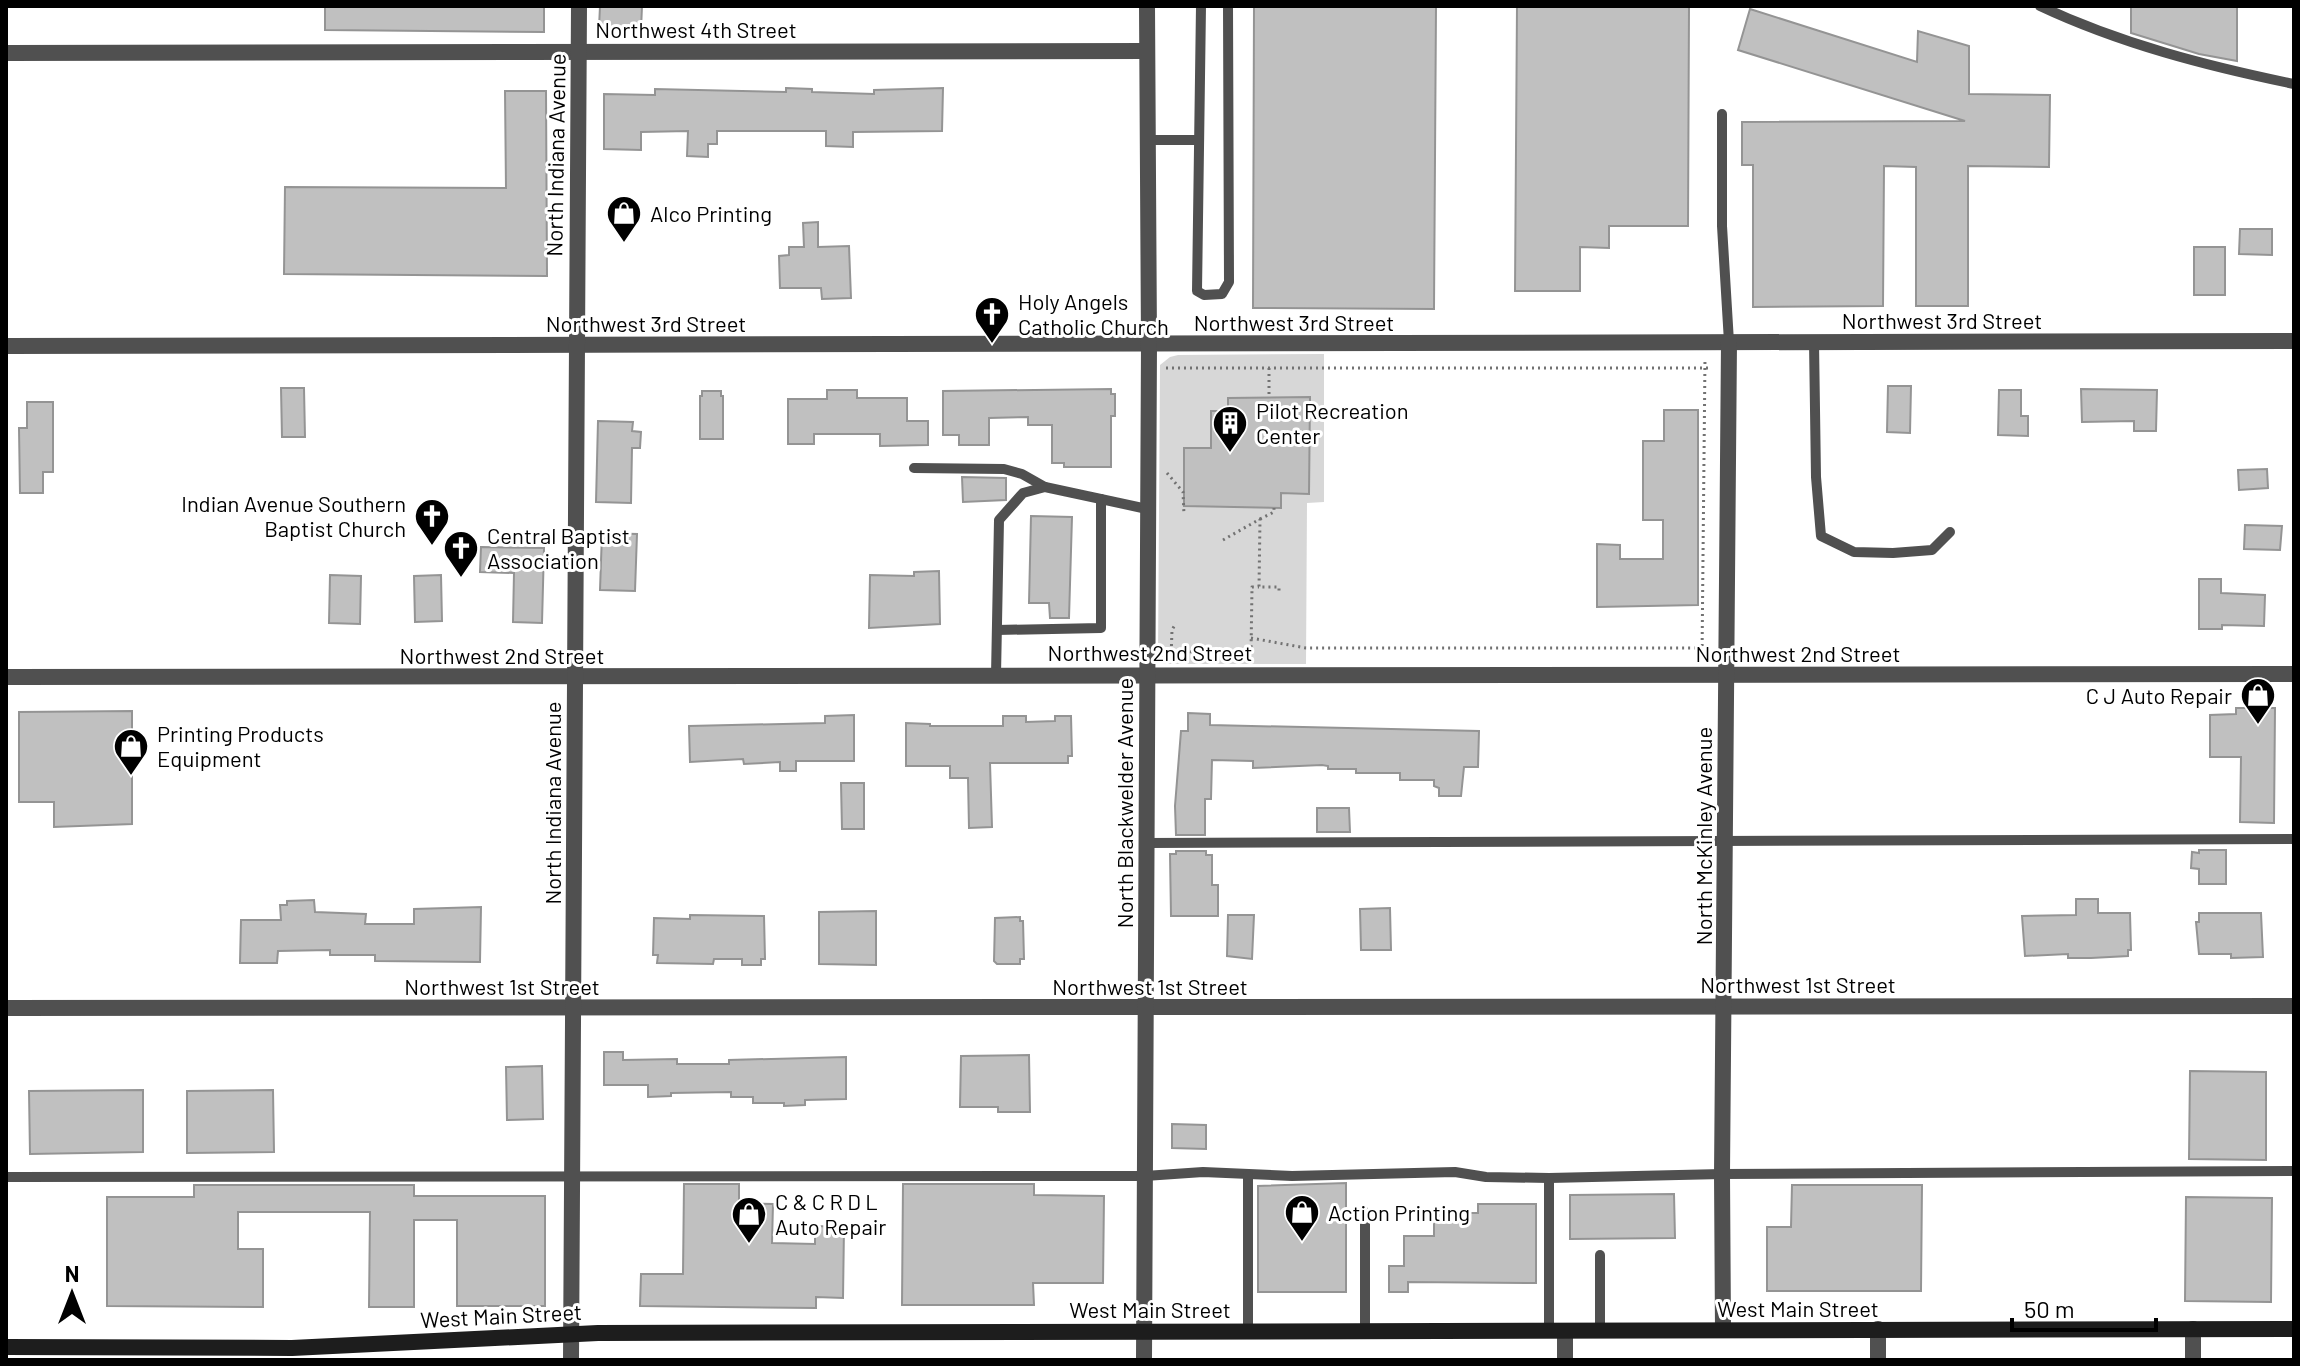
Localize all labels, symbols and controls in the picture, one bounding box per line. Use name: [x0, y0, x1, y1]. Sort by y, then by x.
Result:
street label: Northwest 4th Street: [595, 16, 797, 42]
street label: North Indiana Avenue: [540, 53, 570, 257]
shop icon: Alco Printing: [605, 194, 643, 244]
place label: Alco Printing: [650, 200, 772, 226]
place label: Holy Angels Catholic Church: [1018, 288, 1169, 339]
church icon: Holy Angels Catholic Church: [973, 295, 1011, 345]
street label: Northwest 3rd Street: [1842, 307, 2042, 333]
street label: Northwest 3rd Street: [1194, 309, 1394, 335]
street label: Northwest 3rd Street: [546, 310, 746, 336]
place label: Pilot Recreation Center: [1256, 397, 1409, 448]
building icon: Pilot Recreation Center: [1211, 404, 1249, 454]
place label: Indian Avenue Southern Baptist Church: [181, 490, 406, 541]
church icon: Indian Avenue Southern Baptist Church: [413, 497, 451, 547]
place label: Central Baptist Association: [487, 522, 630, 573]
church icon: Central Baptist Association: [442, 529, 480, 579]
street label: Northwest 2nd Street: [1048, 639, 1252, 665]
street label: Northwest 2nd Street: [1696, 640, 1900, 666]
street label: Northwest 2nd Street: [400, 642, 604, 668]
shop icon: C J Auto Repair: [2239, 676, 2277, 726]
street label: North Blackwelder Avenue: [1111, 678, 1137, 928]
place label: C J Auto Repair: [2086, 682, 2232, 708]
street label: North Indiana Avenue: [539, 701, 565, 905]
place label: Printing Products Equipment: [157, 720, 324, 771]
shop icon: Printing Products Equipment: [112, 727, 150, 777]
street label: North McKinley Avenue: [1690, 727, 1716, 945]
street label: Northwest 1st Street: [1700, 971, 1896, 997]
street label: Northwest 1st Street: [404, 973, 600, 999]
street label: Northwest 1st Street: [1052, 973, 1248, 999]
place label: C & C R D L Auto Repair: [775, 1188, 886, 1239]
shop icon: Action Printing: [1283, 1193, 1321, 1243]
shop icon: C & C R D L Auto Repair: [730, 1195, 768, 1245]
place label: Action Printing: [1328, 1199, 1470, 1225]
north arrow: [32, 1254, 112, 1334]
text: N: [65, 1260, 79, 1286]
scale bar: [2012, 1282, 2156, 1332]
text: 50 m: [2024, 1294, 2075, 1323]
street label: West Main Street: [1717, 1295, 1879, 1321]
street label: West Main Street: [1069, 1296, 1231, 1322]
street label: West Main Street: [420, 1298, 582, 1332]

